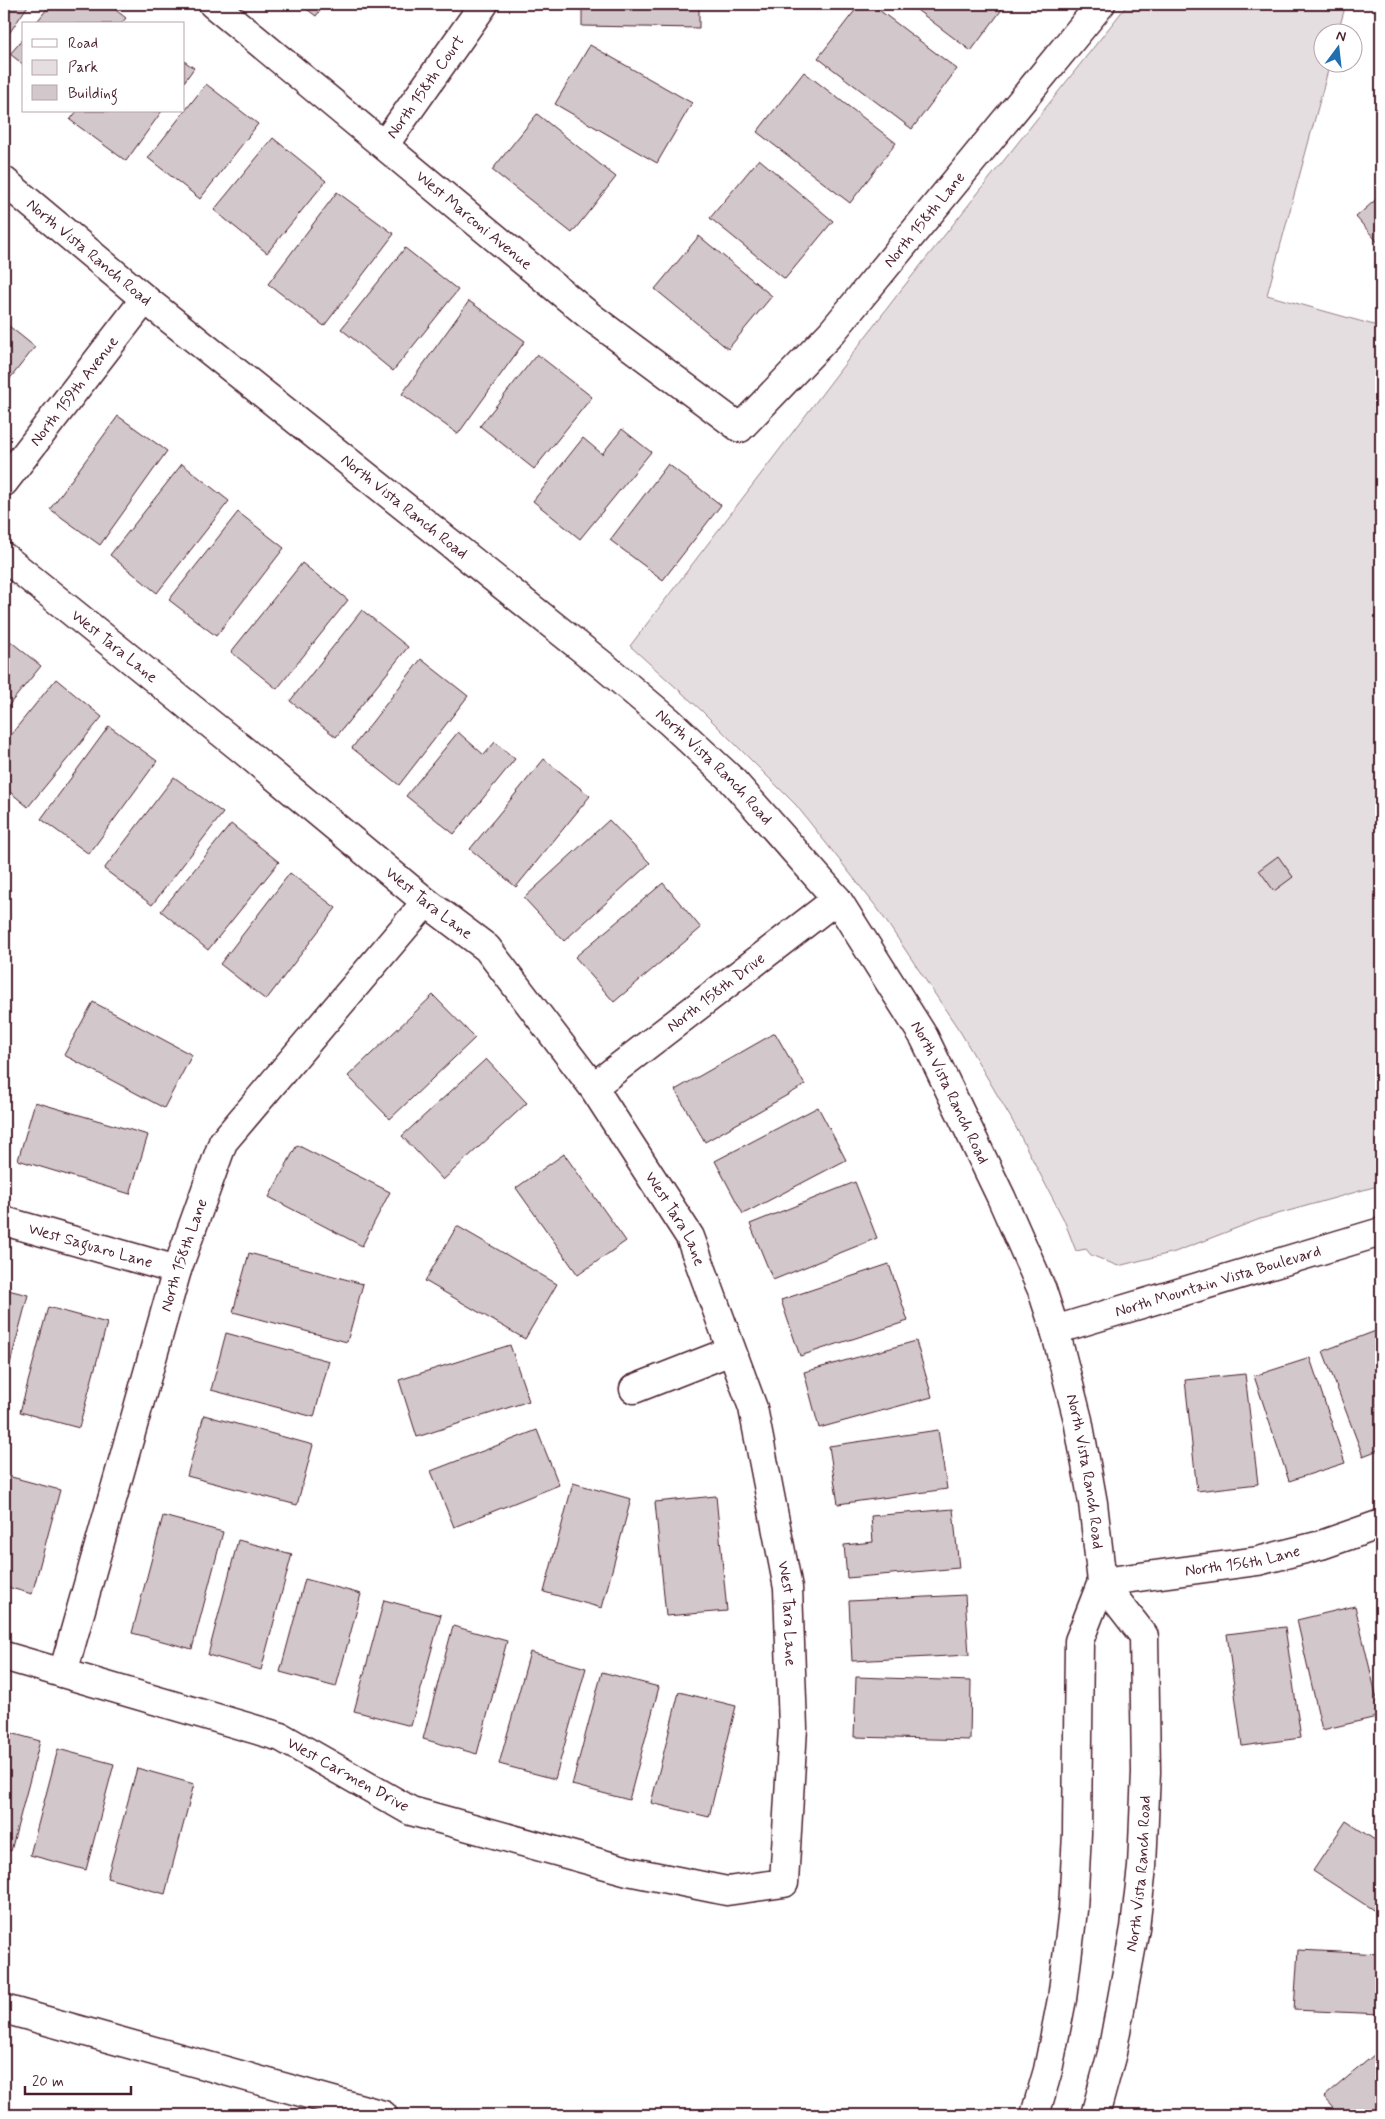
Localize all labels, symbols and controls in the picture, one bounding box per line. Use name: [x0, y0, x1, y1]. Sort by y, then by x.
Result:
legend: [22, 22, 185, 112]
north arrow: [1312, 22, 1362, 72]
text: N: [1334, 27, 1348, 46]
street label: North 158th Court: [382, 31, 469, 143]
text: Road: [68, 34, 98, 54]
text: Park: [68, 58, 98, 78]
text: Building: [68, 84, 118, 105]
street label: West Marconi Avenue: [412, 166, 537, 275]
street label: North 158th Lane: [879, 167, 970, 272]
street label: North Vista Ranch Road: [22, 194, 156, 311]
street label: North 159th Avenue: [25, 331, 123, 450]
street label: North Vista Ranch Road: [337, 449, 472, 564]
street label: West Tara Lane: [67, 605, 162, 688]
street label: North Vista Ranch Road: [651, 704, 777, 829]
street label: West Tara Lane: [381, 862, 477, 944]
street label: North 158th Drive: [662, 948, 769, 1037]
street label: North Vista Ranch Road: [906, 1017, 994, 1167]
street label: West Tara Lane: [640, 1168, 710, 1269]
street label: North 158th Lane: [155, 1196, 212, 1314]
street label: West Saguaro Lane: [26, 1218, 155, 1273]
street label: North Mountain Vista Boulevard: [1112, 1240, 1323, 1322]
street label: North Vista Ranch Road: [1061, 1392, 1109, 1550]
street label: North 156th Lane: [1183, 1540, 1302, 1581]
street label: West Tara Lane: [772, 1559, 801, 1667]
street label: West Carmen Drive: [283, 1733, 413, 1817]
street label: North Vista Ranch Road: [1120, 1795, 1156, 1953]
scale bar: [25, 2064, 131, 2096]
text: 20 m: [32, 2072, 64, 2092]

